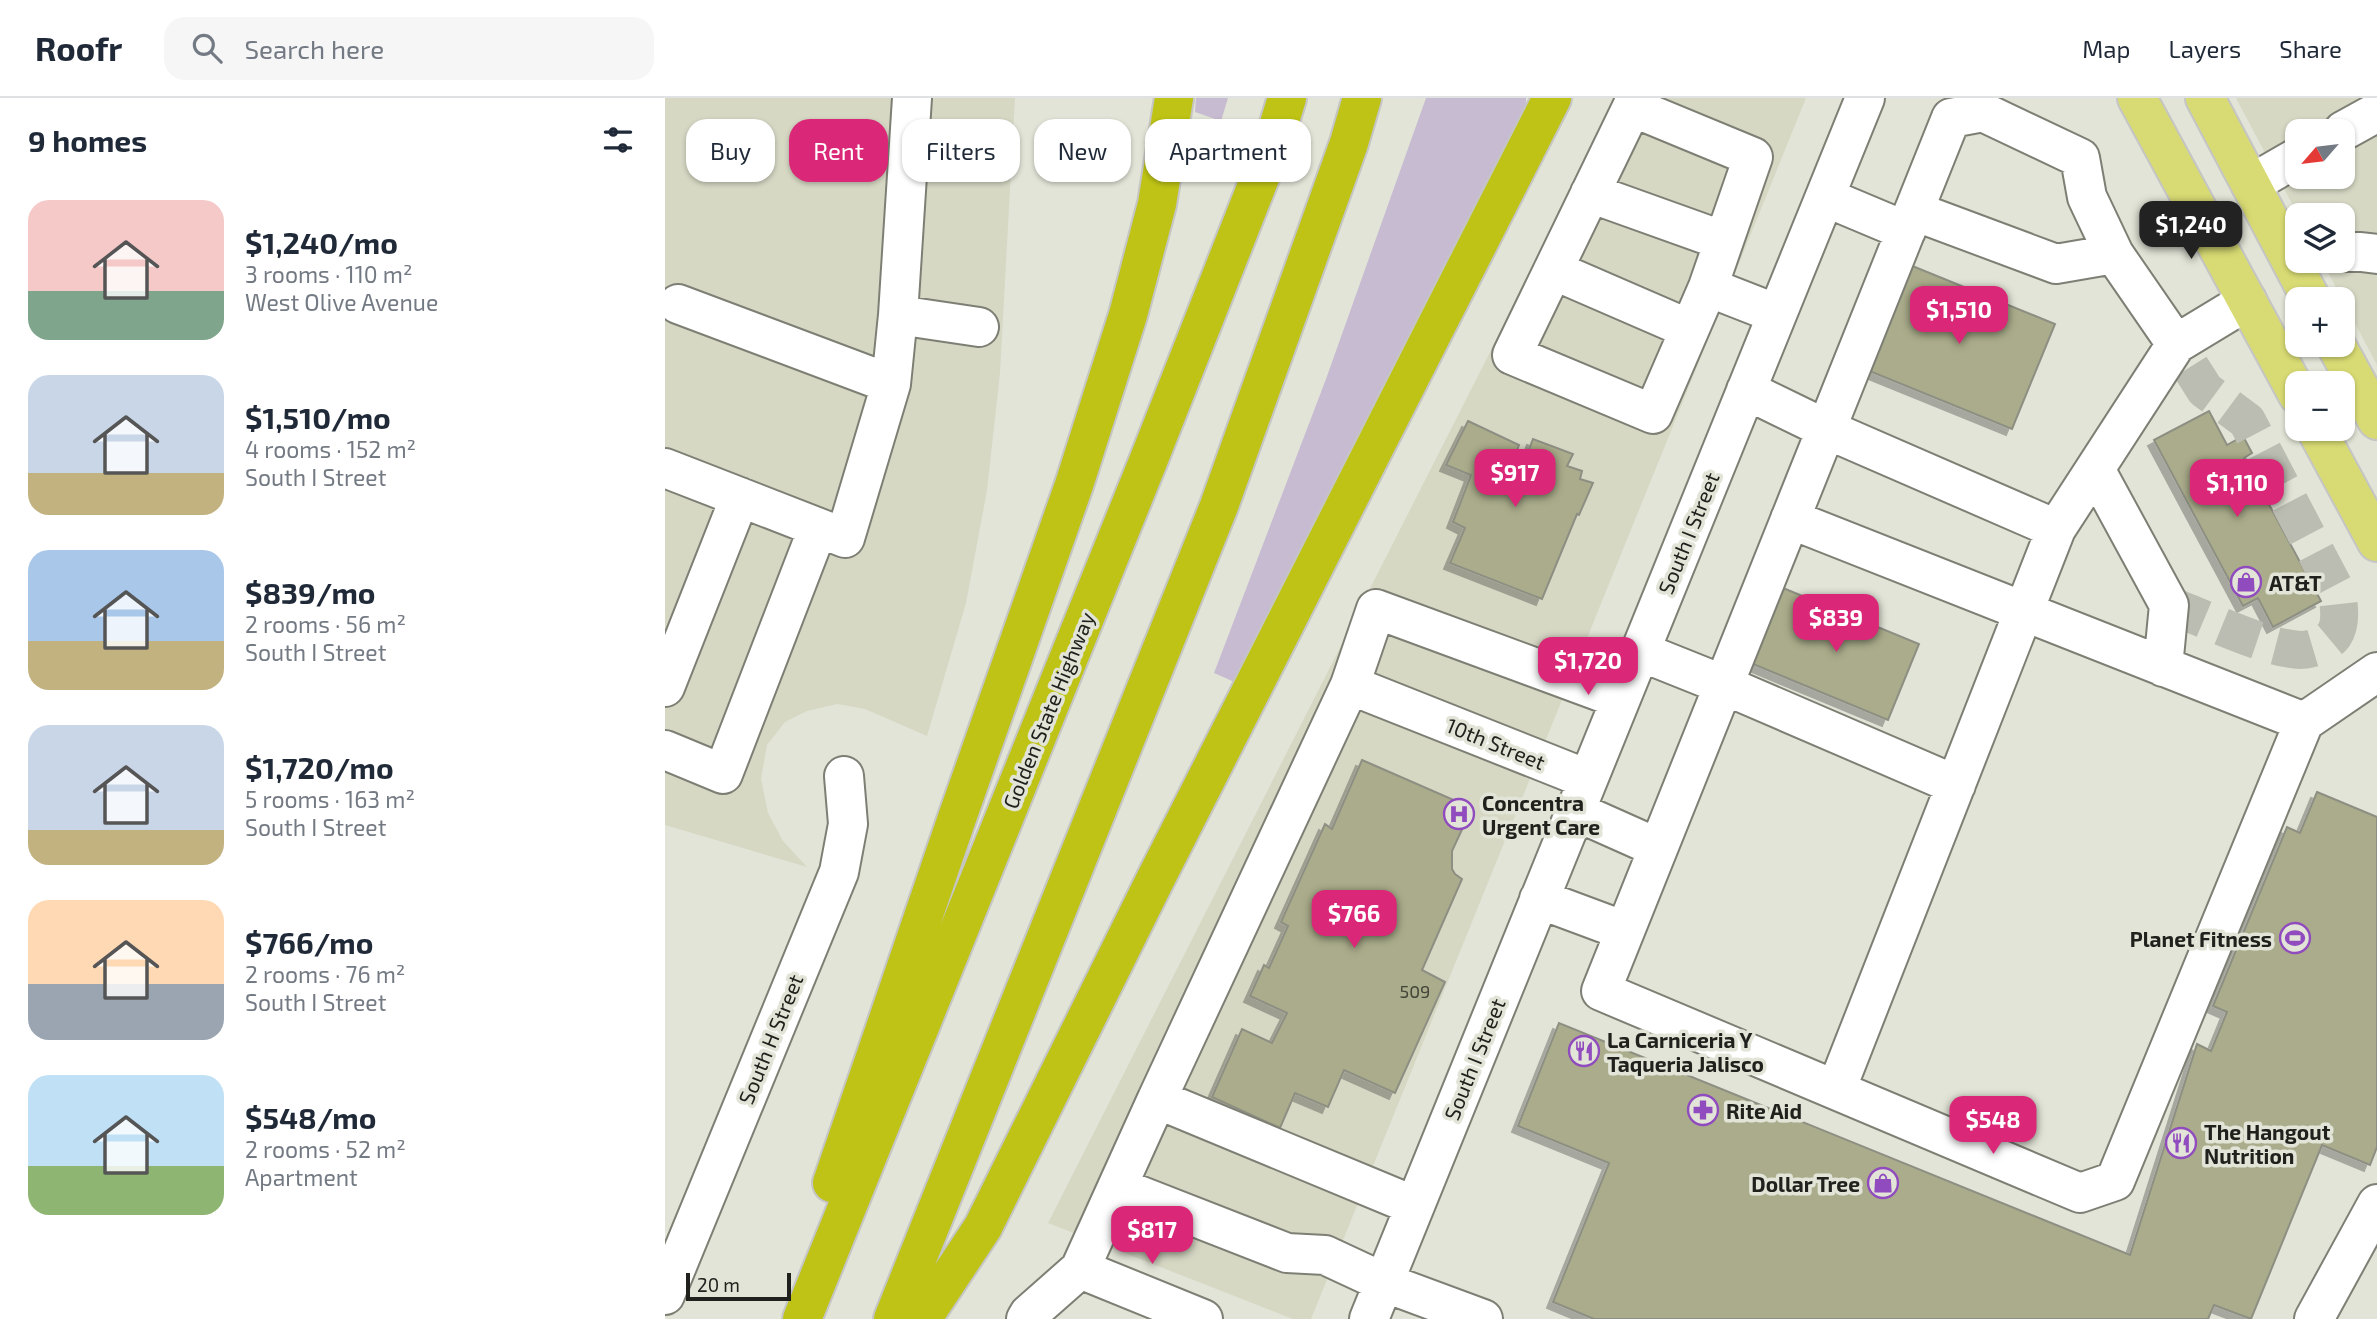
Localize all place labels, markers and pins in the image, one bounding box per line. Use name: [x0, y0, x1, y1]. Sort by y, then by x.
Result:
pin: $1,240: [2134, 202, 2248, 261]
pin: $1,510: [1902, 286, 2016, 346]
pin: $917: [1474, 450, 1556, 509]
pin: $1,110: [2180, 460, 2294, 519]
shop icon: AT&T: [2229, 565, 2263, 599]
place label: AT&T: [2269, 570, 2322, 595]
pin: $839: [1795, 594, 1877, 654]
pin: $1,720: [1531, 638, 1645, 697]
place label: Concentra Urgent Care: [1482, 790, 1600, 839]
hospital icon: Concentra Urgent Care: [1442, 797, 1476, 831]
pin: $766: [1313, 890, 1395, 950]
sports icon: Planet Fitness: [2278, 921, 2312, 955]
place label: Planet Fitness: [2130, 926, 2272, 951]
place label: La Carniceria Y Taqueria Jalisco: [1607, 1027, 1764, 1076]
restaurant icon: La Carniceria Y Taqueria Jalisco: [1567, 1034, 1601, 1068]
pharmacy icon: Rite Aid: [1686, 1093, 1720, 1127]
pin: $548: [1952, 1096, 2034, 1156]
place label: Rite Aid: [1726, 1098, 1802, 1123]
place label: The Hangout Nutrition: [2204, 1119, 2331, 1168]
restaurant icon: The Hangout Nutrition: [2164, 1126, 2198, 1160]
shop icon: Dollar Tree: [1866, 1166, 1900, 1200]
place label: Dollar Tree: [1751, 1171, 1860, 1196]
pin: $817: [1111, 1206, 1193, 1266]

